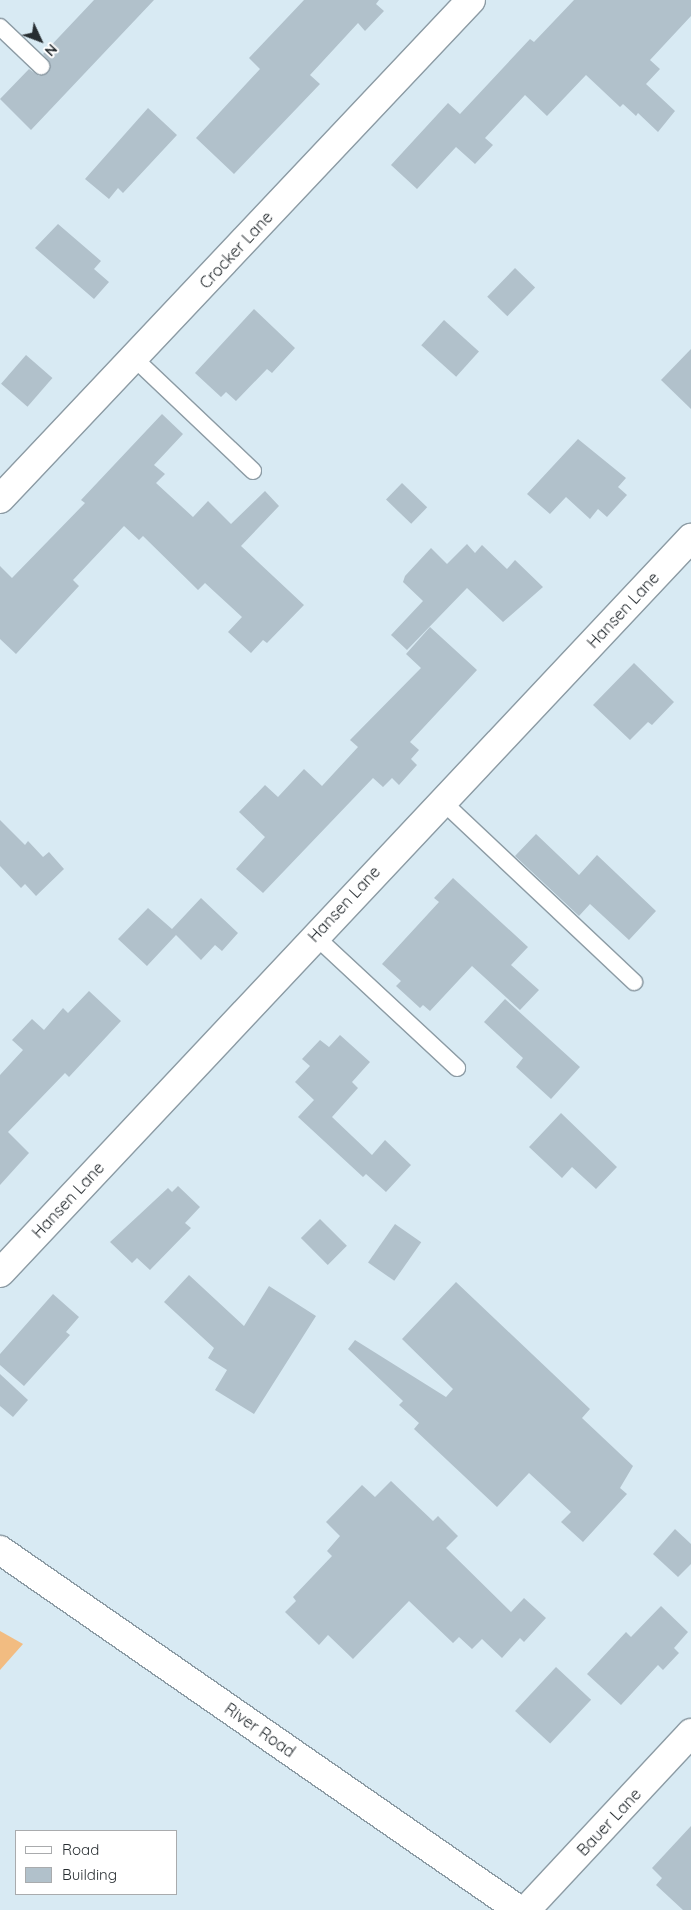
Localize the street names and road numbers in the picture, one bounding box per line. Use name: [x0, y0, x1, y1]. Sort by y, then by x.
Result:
street label: Crocker Lane: [195, 207, 277, 293]
street label: Hansen Lane: [583, 568, 663, 652]
street label: Hansen Lane: [304, 862, 384, 946]
street label: Hansen Lane: [28, 1158, 108, 1242]
street label: River Road: [221, 1699, 299, 1761]
street label: Bauer Lane: [573, 1784, 645, 1860]

